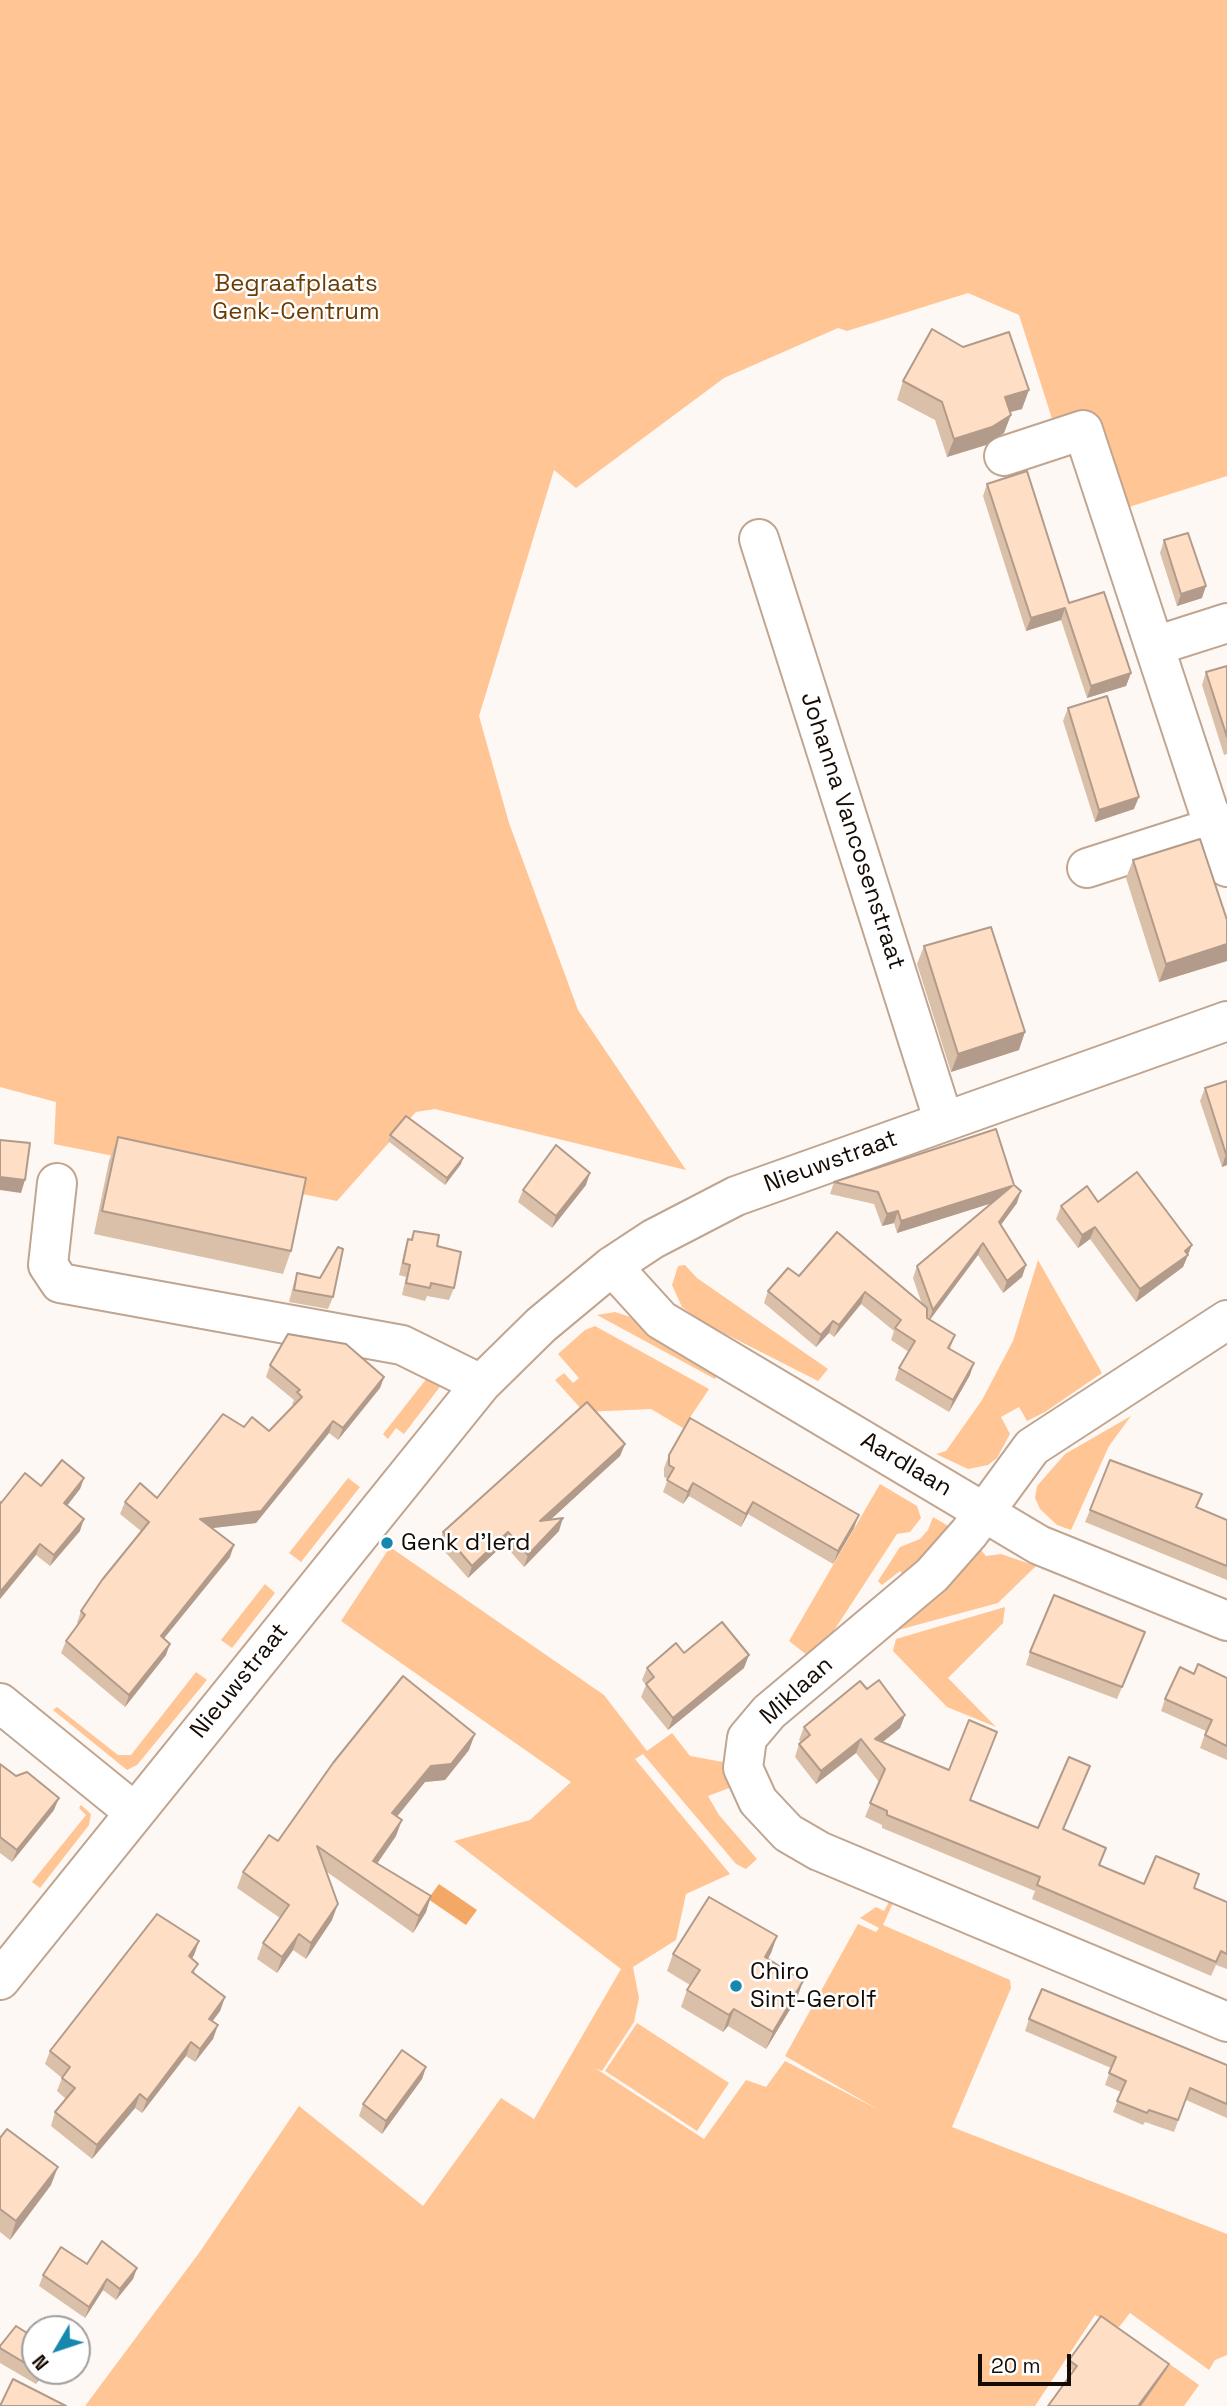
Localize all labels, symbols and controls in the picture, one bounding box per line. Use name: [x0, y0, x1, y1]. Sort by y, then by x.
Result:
park label: Begraafplaats Genk-Centrum: [212, 270, 380, 326]
street label: Johanna Vancosenstraat: [794, 689, 910, 973]
street label: Nieuwstraat: [760, 1125, 902, 1199]
street label: Aardlaan: [855, 1427, 957, 1503]
place label: Genk d'Ierd: [401, 1529, 530, 1557]
marker: Genk d'Ierd: [379, 1535, 395, 1551]
street label: Nieuwstraat: [185, 1618, 295, 1744]
street label: Miklaan: [755, 1651, 839, 1731]
place label: Chiro Sint-Gerolf: [750, 1958, 877, 2014]
marker: Chiro Sint-Gerolf: [728, 1978, 744, 1994]
north arrow: [21, 2315, 91, 2385]
scale bar: [982, 2340, 1075, 2384]
text: N: [27, 2349, 55, 2375]
text: 20 m: [991, 2352, 1041, 2379]

